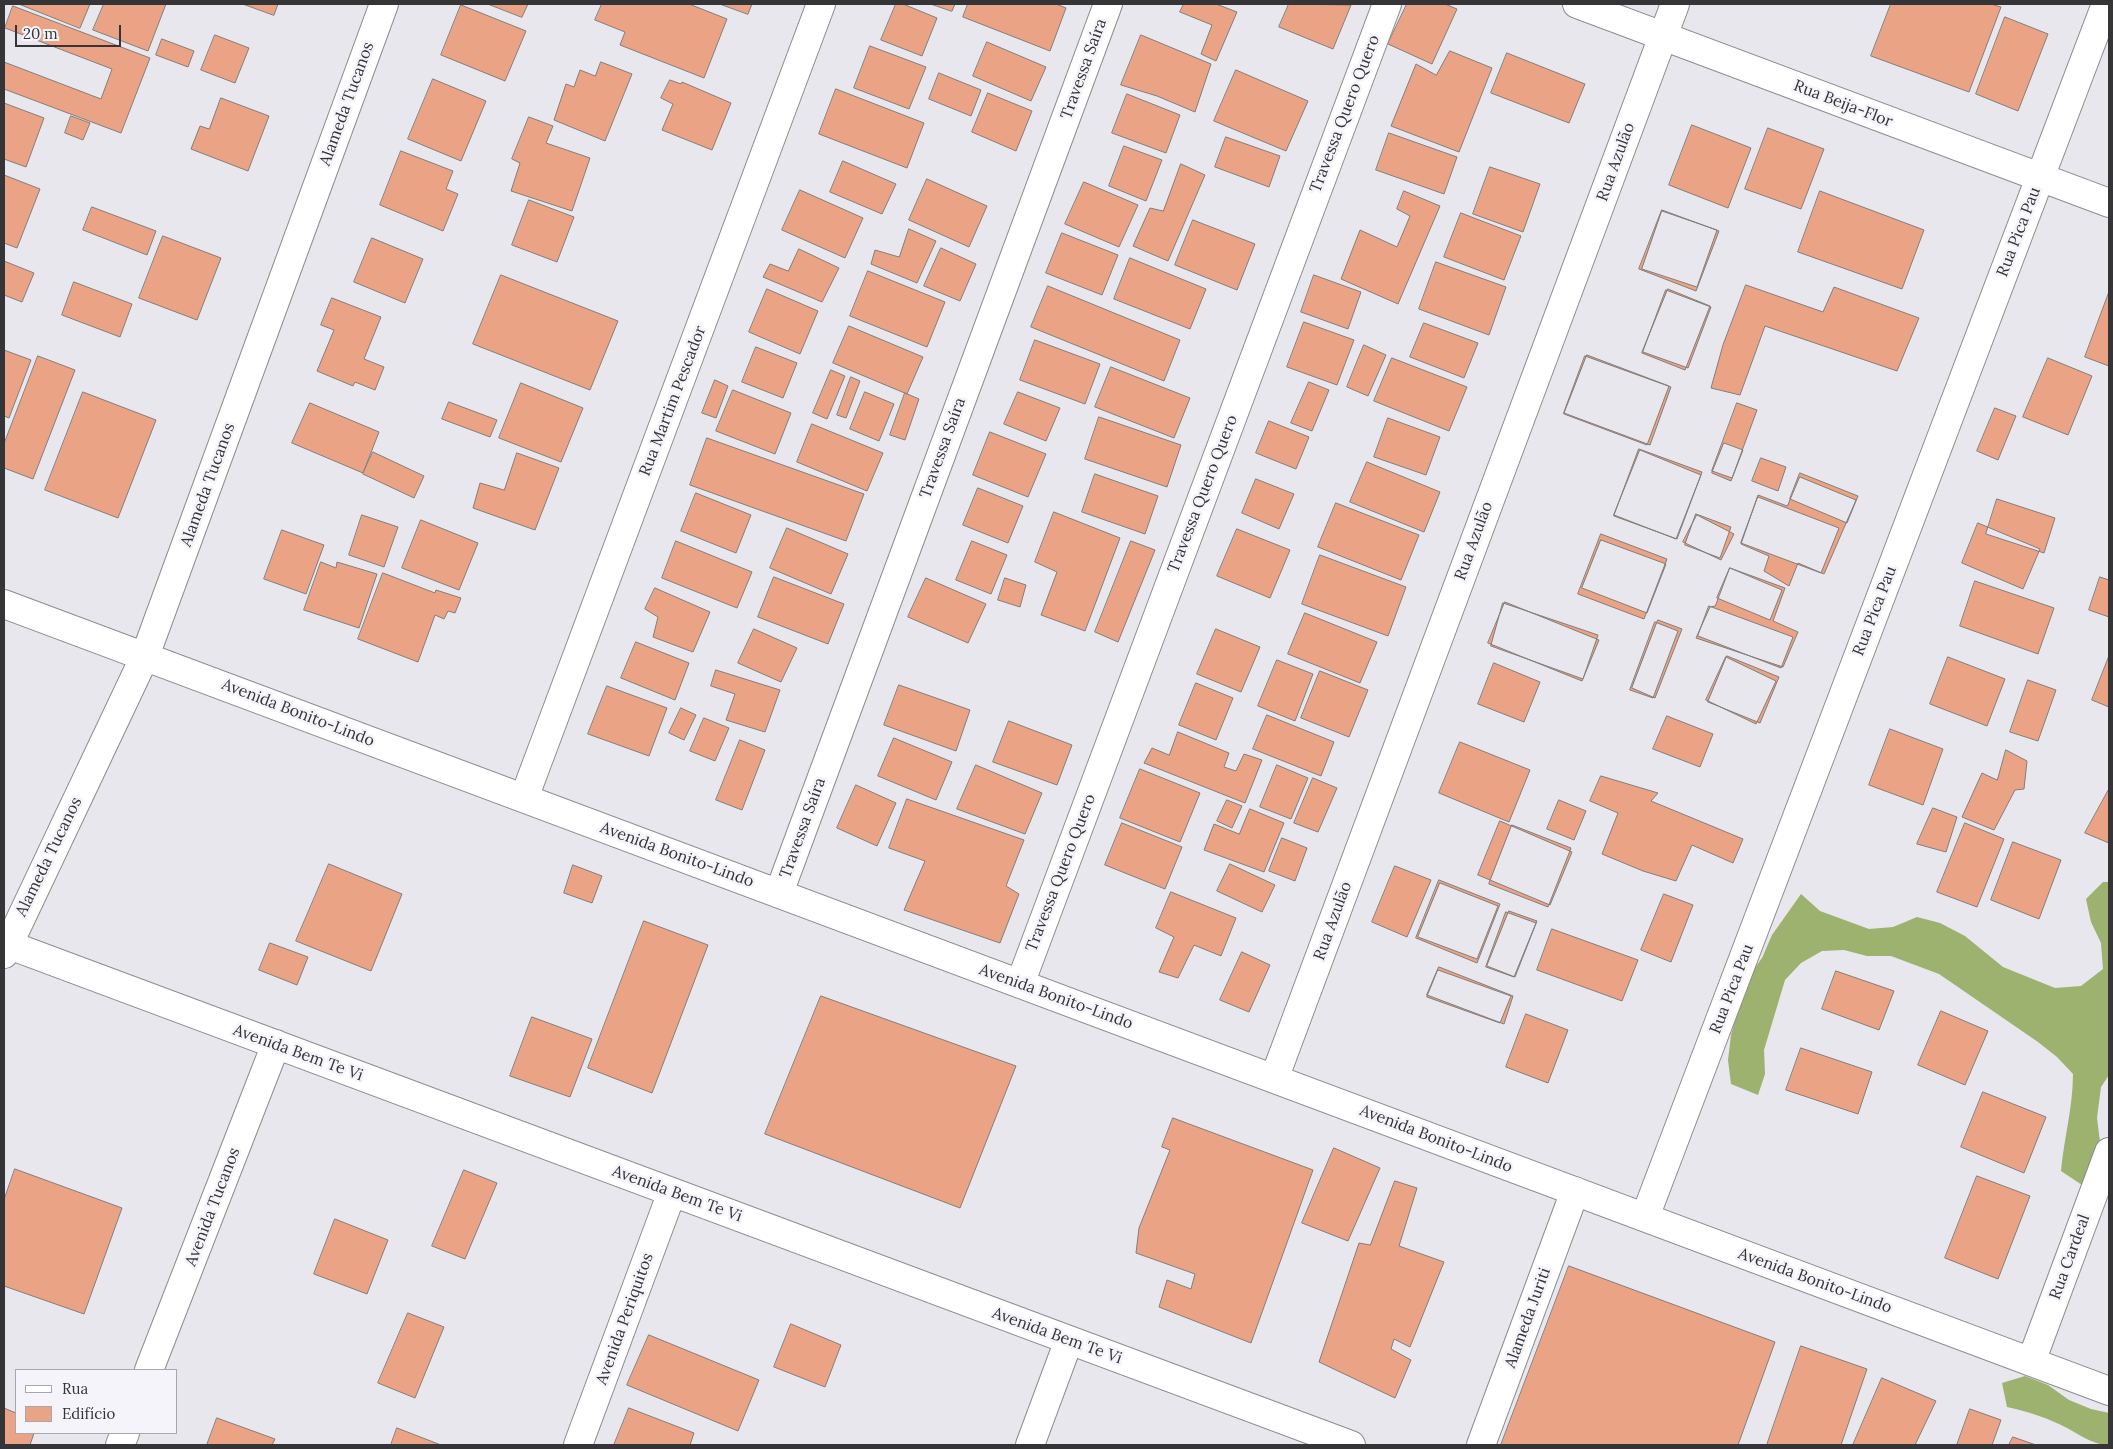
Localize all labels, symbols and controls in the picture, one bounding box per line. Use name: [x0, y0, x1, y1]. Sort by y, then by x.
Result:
scale bar: [18, 15, 124, 47]
street label: Travessa Saíra: [1057, 16, 1111, 122]
text: 20 m: [23, 24, 58, 43]
street label: Travessa Quero Quero: [1306, 32, 1384, 196]
street label: Alameda Tucanos: [316, 39, 378, 169]
street label: Rua Beija-Flor: [1791, 76, 1895, 132]
street label: Rua Azulão: [1593, 120, 1639, 204]
street label: Rua Pica Pau: [1993, 184, 2045, 280]
street label: Rua Martim Pescador: [635, 323, 711, 479]
street label: Travessa Saíra: [916, 395, 970, 501]
street label: Travessa Quero Quero: [1164, 412, 1242, 576]
street label: Alameda Tucanos: [177, 420, 239, 550]
street label: Rua Azulão: [1451, 499, 1497, 583]
street label: Rua Pica Pau: [1849, 563, 1901, 659]
street label: Avenida Bonito-Lindo: [219, 675, 377, 751]
street label: Travessa Saíra: [776, 775, 830, 881]
street label: Travessa Quero Quero: [1022, 791, 1100, 955]
street label: Alameda Tucanos: [12, 794, 86, 920]
street label: Avenida Bonito-Lindo: [598, 818, 756, 892]
street label: Rua Azulão: [1310, 879, 1356, 963]
street label: Rua Pica Pau: [1706, 941, 1758, 1037]
street label: Avenida Bonito-Lindo: [977, 960, 1135, 1034]
street label: Avenida Bem Te Vi: [230, 1021, 366, 1085]
street label: Avenida Bonito-Lindo: [1357, 1101, 1515, 1177]
street label: Avenida Tucanos: [182, 1145, 244, 1269]
street label: Avenida Bem Te Vi: [609, 1162, 745, 1226]
street label: Rua Cardeal: [2046, 1212, 2094, 1302]
street label: Avenida Bonito-Lindo: [1736, 1244, 1894, 1318]
street label: Avenida Periquitos: [592, 1251, 658, 1387]
street label: Alameda Juriti: [1501, 1265, 1555, 1371]
street label: Avenida Bem Te Vi: [989, 1304, 1125, 1368]
legend: [15, 1369, 178, 1434]
text: Rua: [62, 1379, 88, 1398]
text: Edifício: [62, 1404, 115, 1423]

